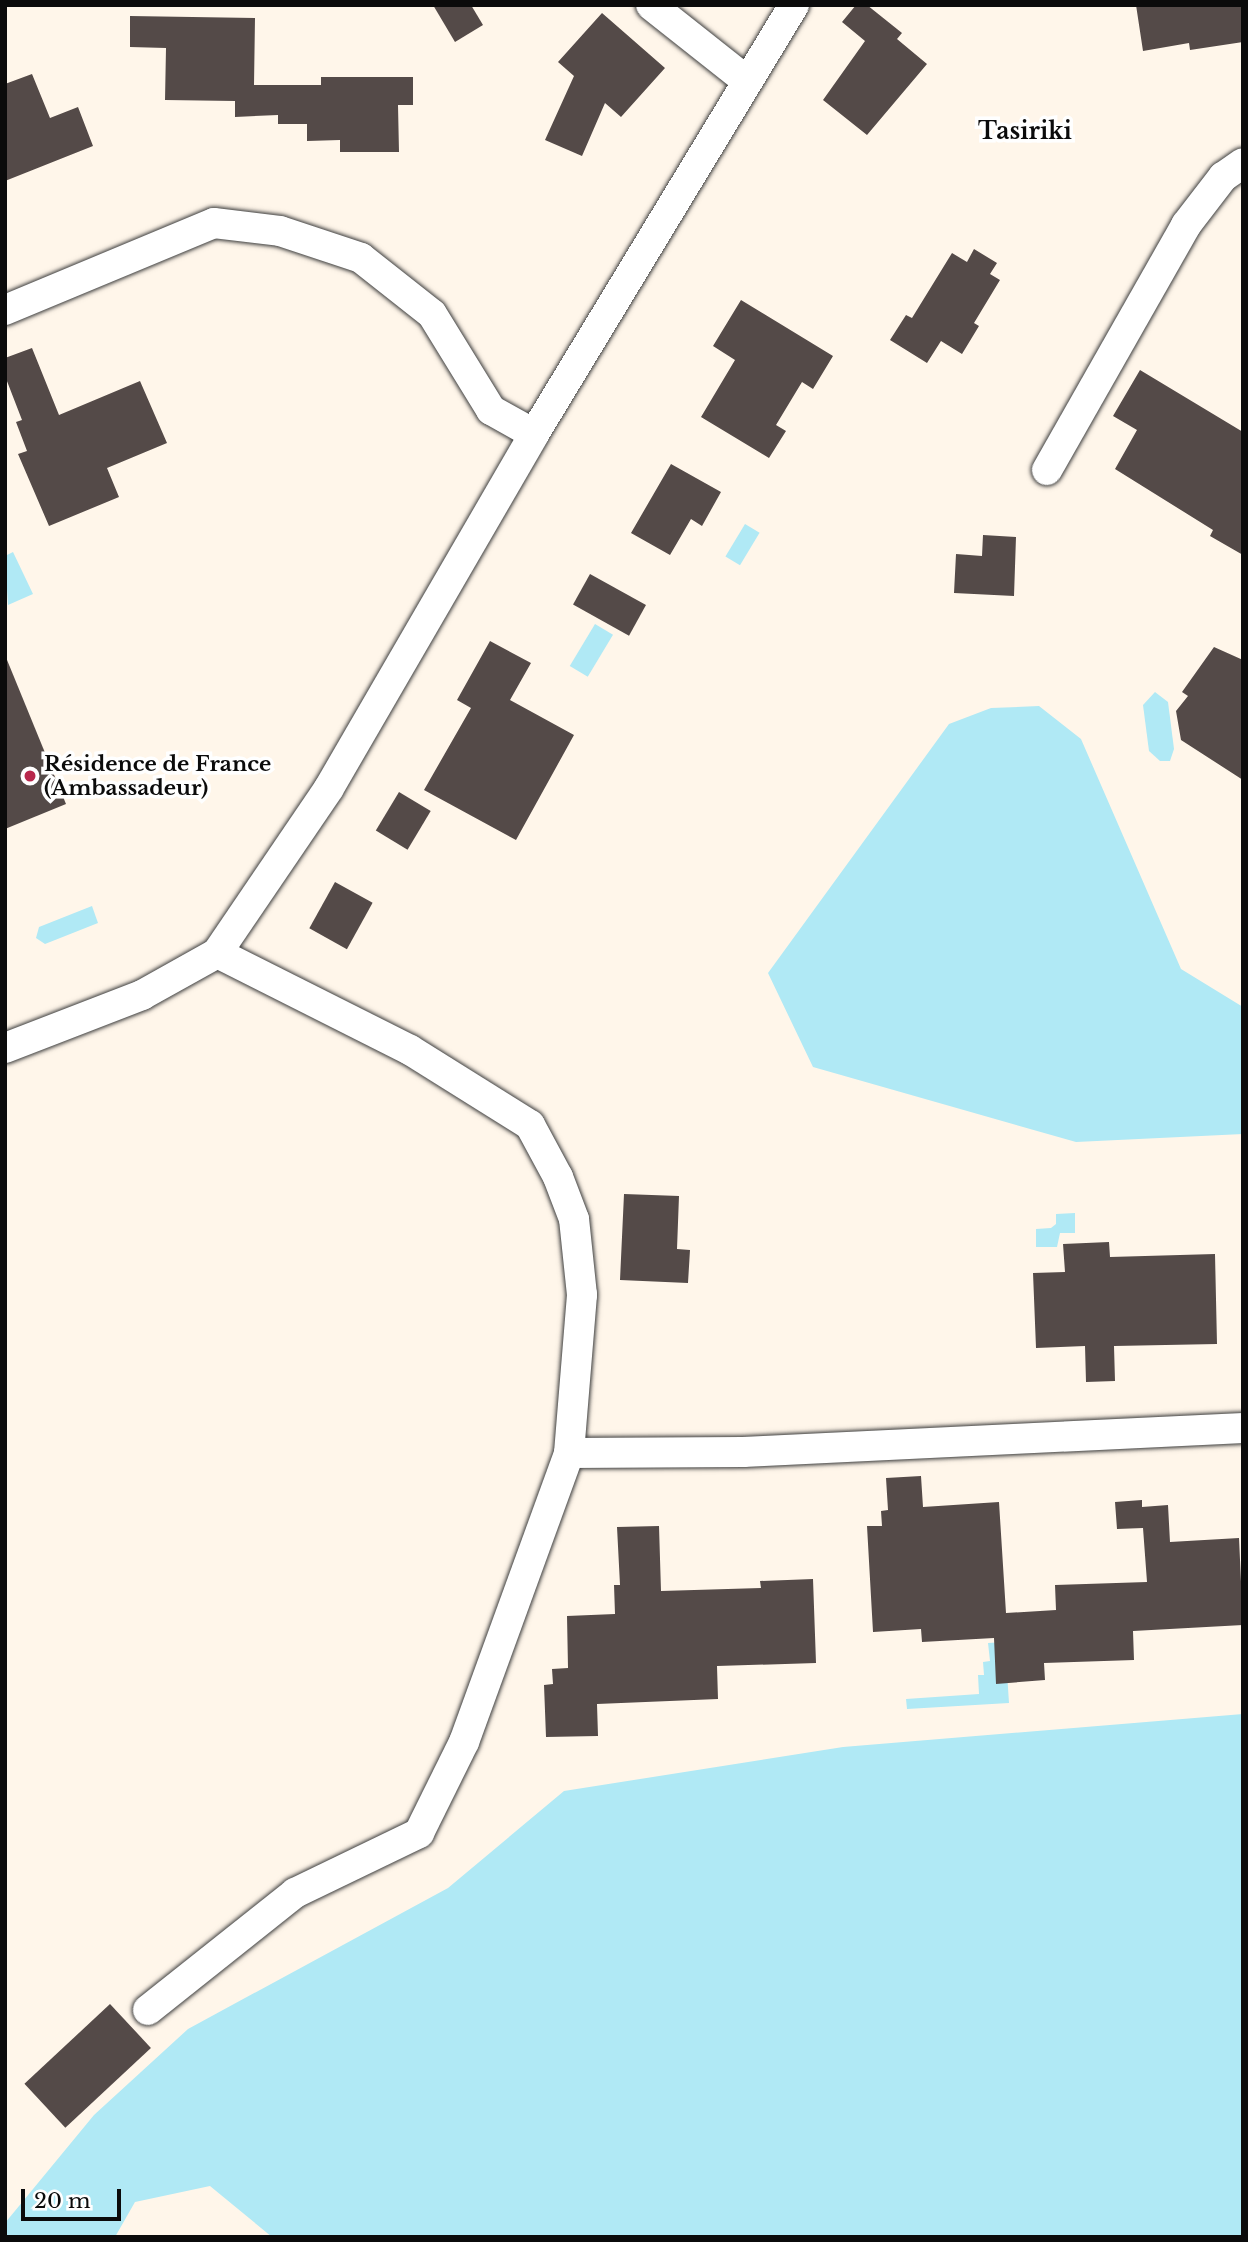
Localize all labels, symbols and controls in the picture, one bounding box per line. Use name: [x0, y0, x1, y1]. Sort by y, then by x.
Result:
district label: Tasiriki: [978, 117, 1072, 145]
place label: Résidence de France (Ambassadeur): [44, 751, 271, 801]
marker: Résidence de France (Ambassadeur): [22, 768, 38, 784]
scale bar: [24, 2176, 124, 2220]
text: 20 m: [34, 2188, 91, 2214]

